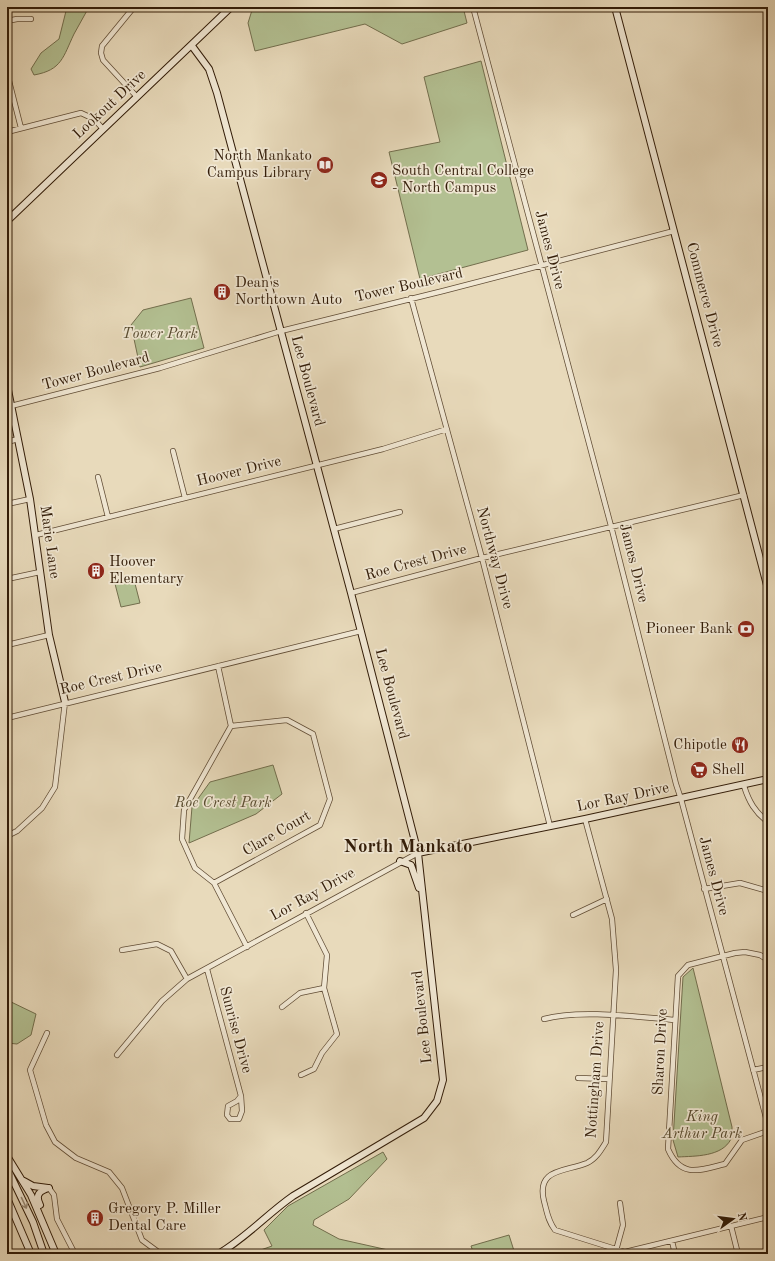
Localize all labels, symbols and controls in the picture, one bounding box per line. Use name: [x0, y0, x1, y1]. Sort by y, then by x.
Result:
street label: Lookout Drive: [71, 68, 149, 142]
place label: North Mankato Campus Library: [207, 149, 312, 181]
library icon: North Mankato Campus Library: [315, 155, 335, 175]
place label: South Central College - North Campus: [392, 164, 534, 196]
school or university icon: South Central College - North Campus: [369, 170, 389, 190]
street label: James Drive: [531, 209, 567, 291]
street label: Commerce Drive: [683, 241, 725, 349]
street label: Tower Boulevard: [353, 266, 465, 306]
place label: Dean's Northtown Auto: [235, 276, 342, 308]
building icon: Dean's Northtown Auto: [212, 282, 232, 302]
park label: Tower Park: [122, 327, 198, 342]
street label: Lee Boulevard: [288, 334, 326, 428]
street label: Tower Boulevard: [41, 350, 152, 394]
street label: Hoover Drive: [195, 454, 283, 490]
street label: Marie Lane: [36, 504, 62, 580]
street label: Northway Drive: [473, 505, 515, 611]
street label: James Drive: [616, 522, 650, 604]
street label: Roe Crest Drive: [364, 542, 468, 584]
place label: Hoover Elementary: [109, 555, 184, 587]
building icon: Hoover Elementary: [86, 561, 106, 581]
bank icon: Pioneer Bank: [736, 619, 756, 639]
place label: Pioneer Bank: [645, 622, 733, 637]
street label: Lee Boulevard: [372, 647, 410, 741]
street label: Roe Crest Drive: [58, 660, 164, 698]
restaurant icon: Chipotle: [730, 735, 750, 755]
place label: Chipotle: [673, 738, 727, 753]
supermarket icon: Shell: [689, 760, 709, 780]
place label: Shell: [712, 763, 744, 778]
street label: Lor Ray Drive: [575, 781, 671, 815]
park label: Roe Crest Park: [173, 796, 272, 811]
street label: Clare Court: [240, 809, 314, 859]
street label: James Drive: [695, 835, 731, 917]
district label: North Mankato: [343, 838, 473, 857]
street label: Lor Ray Drive: [268, 866, 358, 924]
street label: Lee Boulevard: [411, 969, 435, 1064]
street label: Sunrise Drive: [216, 985, 254, 1075]
street label: Sharon Drive: [651, 1008, 671, 1096]
street label: Nottingham Drive: [584, 1021, 608, 1139]
park label: King Arthur Park: [661, 1110, 742, 1142]
one-way arrow: [21, 1197, 28, 1209]
north arrow: [713, 1199, 753, 1239]
place label: Gregory P. Miller Dental Care: [108, 1202, 221, 1234]
building icon: Gregory P. Miller Dental Care: [85, 1208, 105, 1228]
text: N: [735, 1212, 748, 1223]

